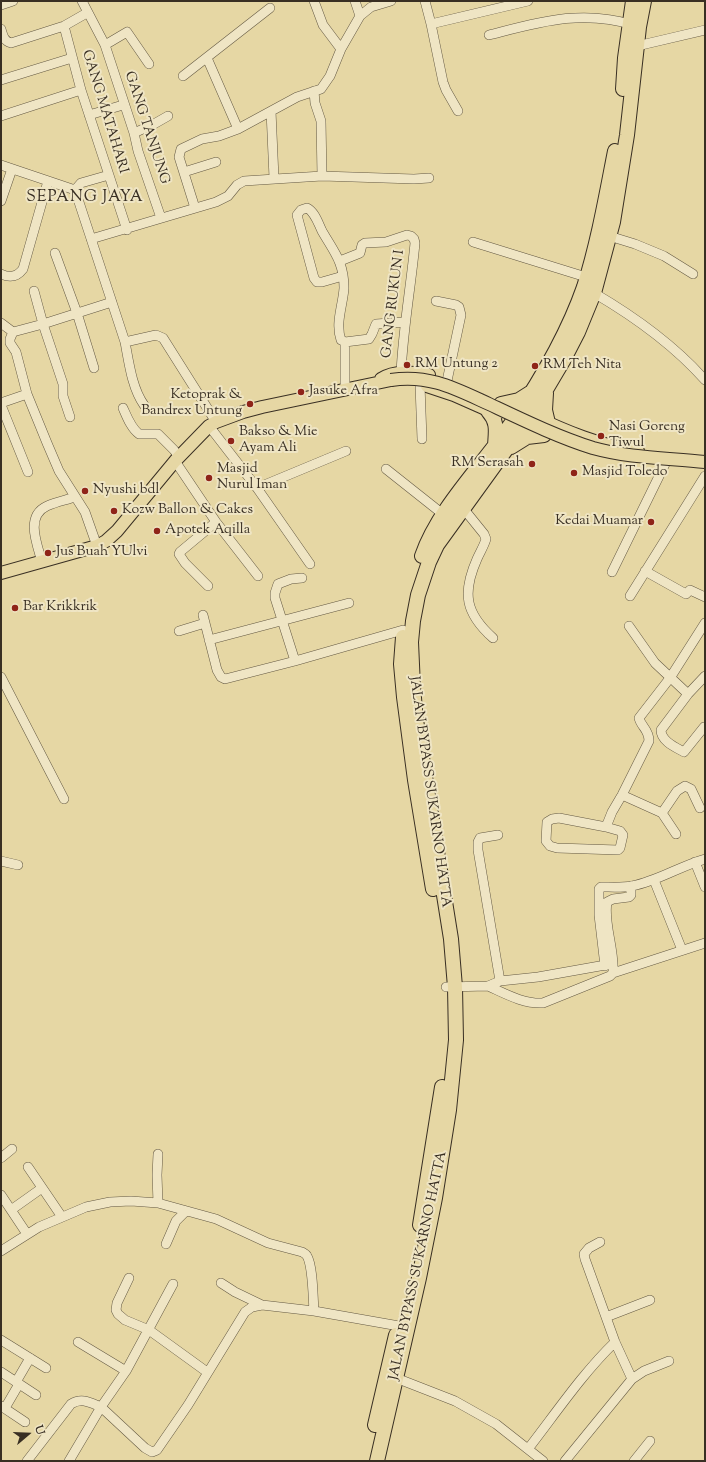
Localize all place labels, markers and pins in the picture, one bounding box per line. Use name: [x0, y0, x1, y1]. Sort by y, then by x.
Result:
place label: RM Untung 2: [415, 357, 498, 373]
place label: RM Teh Nita: [543, 358, 621, 374]
marker: RM Untung 2: [402, 360, 412, 370]
marker: RM Teh Nita: [530, 361, 540, 371]
place label: Jasuke Afra: [309, 384, 378, 400]
marker: Jasuke Afra: [296, 387, 306, 397]
place label: Ketoprak & Bandrex Untung: [141, 388, 242, 420]
marker: Ketoprak & Bandrex Untung: [245, 399, 255, 409]
place label: Nasi Goreng Tiwul: [609, 420, 685, 452]
place label: Bakso & Mie Ayam Ali: [239, 425, 318, 458]
marker: Nasi Goreng Tiwul: [596, 431, 606, 441]
marker: Bakso & Mie Ayam Ali: [226, 436, 236, 446]
place label: RM Serasah: [451, 456, 524, 472]
marker: RM Serasah: [527, 459, 537, 469]
place label: Masjid Nurul Iman: [217, 462, 287, 494]
place label: Masjid Toledo: [582, 465, 667, 481]
marker: Masjid Toledo: [569, 468, 579, 478]
marker: Masjid Nurul Iman: [204, 473, 214, 483]
place label: Nyushi bdl: [93, 483, 159, 499]
marker: Nyushi bdl: [80, 486, 90, 496]
place label: Kozw Ballon & Cakes: [122, 503, 253, 519]
marker: Kozw Ballon & Cakes: [109, 506, 119, 516]
place label: Kedai Muamar: [555, 514, 643, 530]
marker: Kedai Muamar: [646, 517, 656, 527]
place label: Apotek Aqilla: [165, 523, 250, 539]
marker: Apotek Aqilla: [152, 526, 162, 536]
place label: Jus Buah YUlvi: [56, 545, 148, 561]
marker: Jus Buah YUlvi: [43, 548, 53, 558]
place label: Bar Krikkrik: [23, 600, 97, 616]
marker: Bar Krikkrik: [10, 603, 20, 613]

